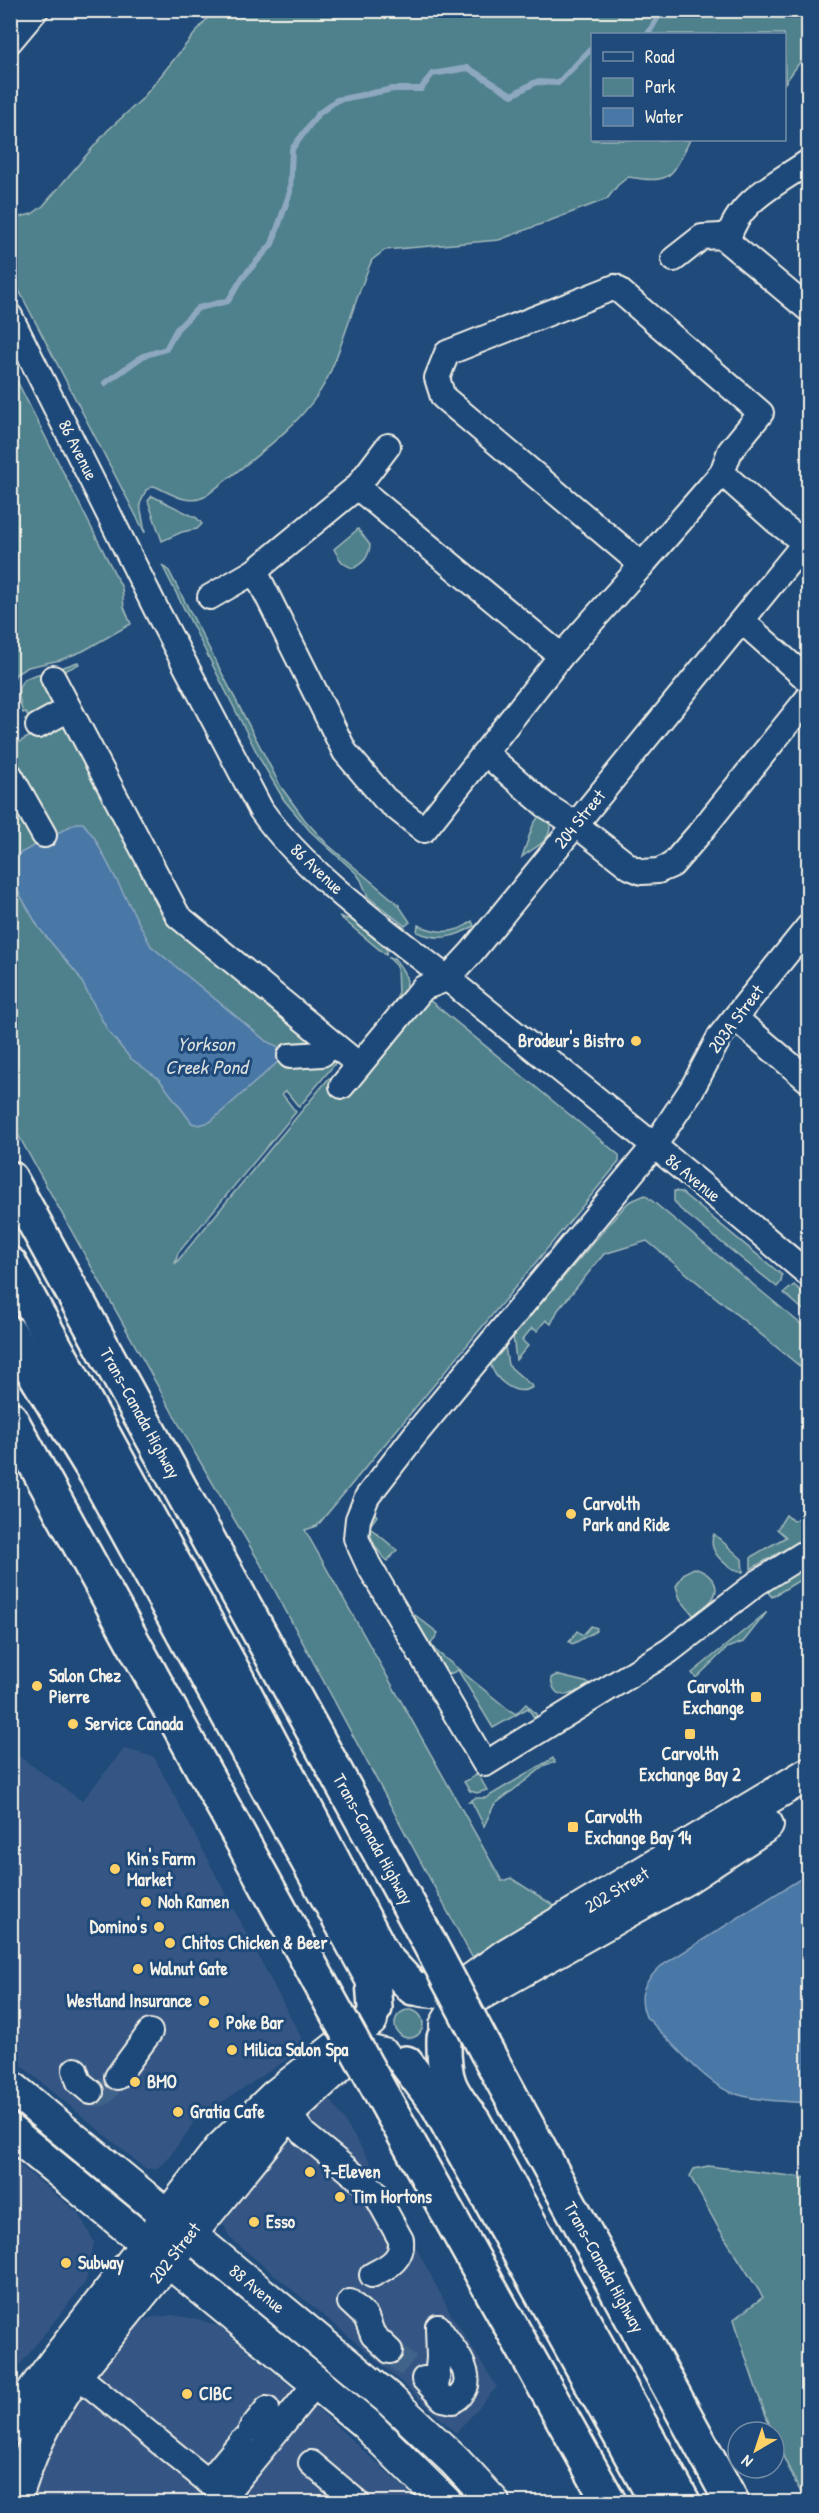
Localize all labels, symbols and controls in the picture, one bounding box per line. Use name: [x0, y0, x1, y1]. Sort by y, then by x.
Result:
legend: [591, 33, 786, 141]
text: Road: [645, 44, 675, 69]
text: Park: [645, 74, 676, 99]
text: Water: [645, 104, 683, 129]
street label: 86 Avenue: [53, 415, 104, 484]
street label: 204 Street: [548, 783, 612, 853]
street label: 86 Avenue: [285, 837, 350, 900]
street label: 203A Street: [702, 979, 770, 1058]
place label: Brodeur's Bistro: [518, 1028, 625, 1053]
water label: Yorkson Creek Pond: [165, 1030, 250, 1080]
marker: Brodeur's Bistro: [629, 1034, 643, 1048]
street label: 86 Avenue: [660, 1148, 726, 1208]
street label: Trans-Canada Highway: [94, 1343, 187, 1483]
place label: Carvolth Park and Ride: [583, 1491, 671, 1537]
marker: Carvolth Park and Ride: [564, 1507, 578, 1521]
place label: Salon Chez Pierre: [49, 1663, 121, 1709]
place label: Carvolth Exchange: [683, 1674, 745, 1721]
marker: Salon Chez Pierre: [30, 1679, 44, 1693]
marker: Carvolth Exchange: [749, 1690, 763, 1704]
place label: Service Canada: [85, 1711, 184, 1736]
marker: Service Canada: [66, 1717, 80, 1731]
marker: Carvolth Exchange Bay 2: [683, 1727, 697, 1741]
place label: Carvolth Exchange Bay 2: [639, 1741, 741, 1788]
street label: Trans-Canada Highway: [327, 1769, 420, 1909]
place label: Carvolth Exchange Bay 14: [585, 1804, 692, 1851]
marker: Carvolth Exchange Bay 14: [566, 1820, 580, 1834]
place label: Kin's Farm Market: [127, 1846, 196, 1892]
street label: 202 Street: [580, 1860, 654, 1919]
marker: Kin's Farm Market: [108, 1862, 122, 1876]
place label: Noh Ramen: [158, 1889, 229, 1914]
marker: Noh Ramen: [139, 1895, 153, 1909]
place label: Domino's: [90, 1914, 147, 1939]
marker: Domino's: [152, 1920, 166, 1934]
place label: Chitos Chicken & Beer: [182, 1930, 327, 1955]
marker: Chitos Chicken & Beer: [163, 1936, 177, 1950]
place label: Walnut Gate: [150, 1956, 228, 1981]
marker: Walnut Gate: [131, 1962, 145, 1976]
place label: Westland Insurance: [67, 1988, 193, 2013]
marker: Westland Insurance: [197, 1994, 211, 2008]
place label: Poke Bar: [226, 2010, 284, 2035]
marker: Poke Bar: [207, 2016, 221, 2030]
place label: Milica Salon Spa: [244, 2037, 349, 2063]
marker: Milica Salon Spa: [225, 2043, 239, 2057]
place label: BMO: [147, 2069, 177, 2094]
marker: BMO: [128, 2075, 142, 2089]
place label: Gratia Cafe: [190, 2099, 265, 2124]
marker: Gratia Cafe: [171, 2105, 185, 2119]
place label: 7-Eleven: [321, 2159, 381, 2184]
marker: 7-Eleven: [303, 2165, 317, 2179]
place label: Tim Hortons: [351, 2184, 432, 2209]
marker: Tim Hortons: [333, 2190, 347, 2204]
street label: Trans-Canada Highway: [558, 2197, 651, 2337]
place label: Esso: [266, 2209, 296, 2234]
marker: Esso: [247, 2215, 261, 2229]
street label: 202 Street: [143, 2216, 207, 2288]
place label: Subway: [78, 2250, 124, 2276]
marker: Subway: [59, 2256, 73, 2270]
street label: 88 Avenue: [224, 2258, 291, 2319]
place label: CIBC: [199, 2381, 232, 2406]
marker: CIBC: [180, 2387, 194, 2401]
north arrow: [726, 2420, 786, 2480]
text: N: [736, 2450, 757, 2473]

